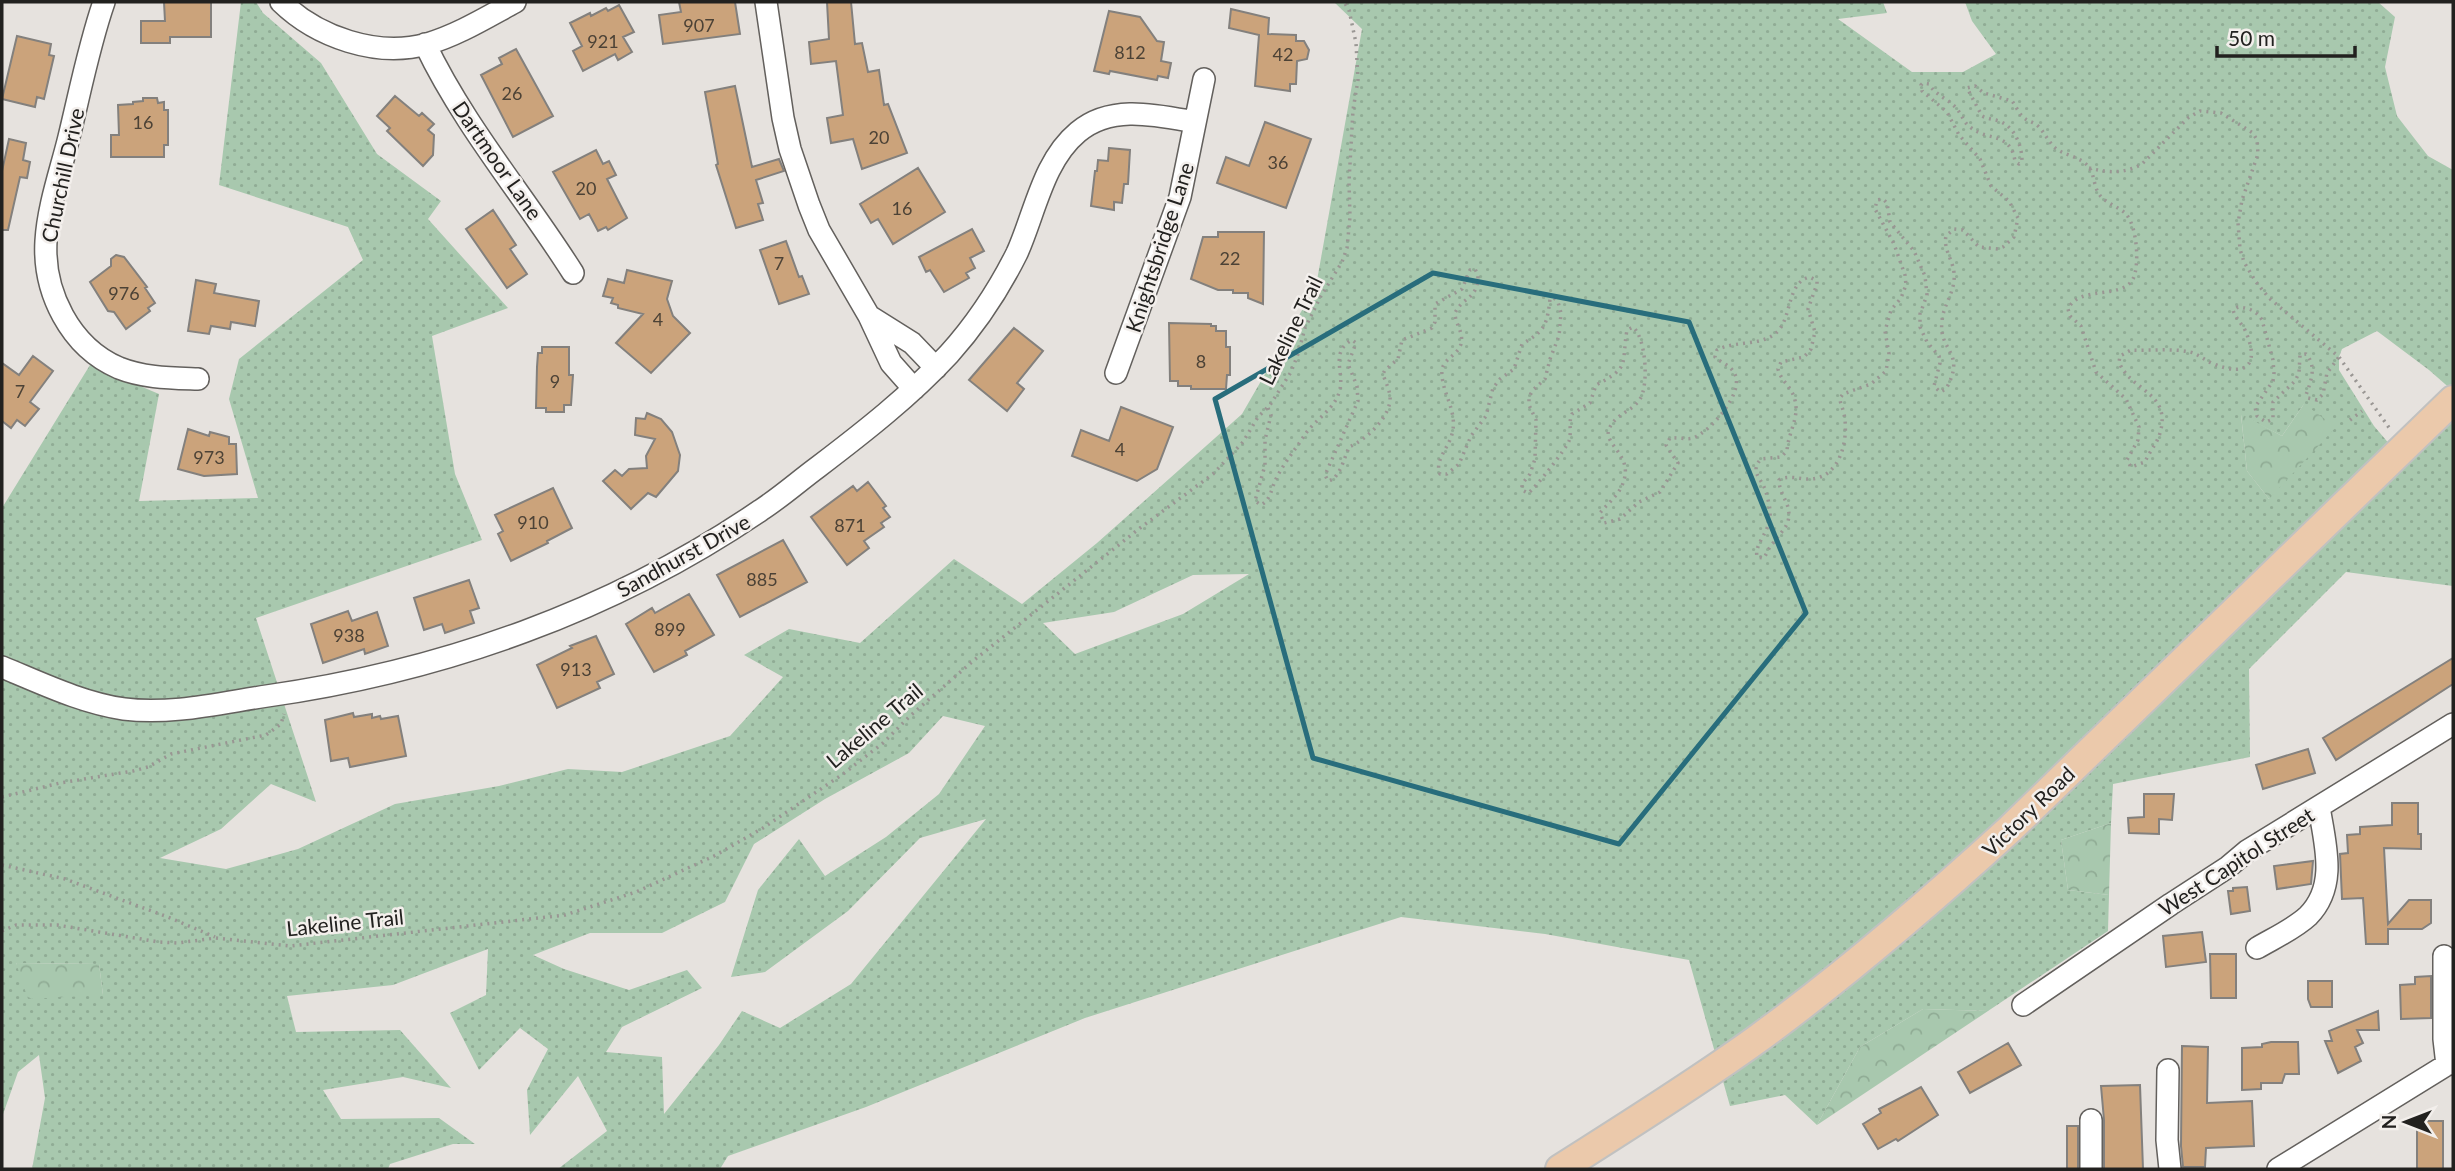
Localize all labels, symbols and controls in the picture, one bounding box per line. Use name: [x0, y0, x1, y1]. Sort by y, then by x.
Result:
house number: 907: [683, 14, 715, 36]
scale bar: [2217, 14, 2355, 58]
text: 50 m: [2228, 25, 2275, 50]
house number: 921: [587, 30, 619, 52]
house number: 812: [1114, 41, 1146, 63]
house number: 42: [1273, 43, 1293, 65]
house number: 26: [502, 82, 522, 104]
street label: Dartmoor Lane: [448, 96, 548, 224]
street label: Churchill Drive: [36, 105, 88, 245]
house number: 16: [133, 111, 153, 133]
house number: 20: [869, 126, 889, 148]
house number: 36: [1268, 151, 1288, 173]
street label: Knightsbridge Lane: [1120, 159, 1198, 335]
house number: 20: [576, 177, 596, 199]
house number: 16: [892, 197, 912, 219]
house number: 22: [1220, 247, 1240, 269]
house number: 7: [774, 252, 784, 274]
street label: Lakeline Trail: [1253, 272, 1327, 388]
house number: 976: [108, 282, 140, 304]
house number: 4: [653, 308, 663, 330]
house number: 8: [1196, 350, 1206, 372]
house number: 9: [550, 370, 560, 392]
house number: 7: [15, 380, 25, 402]
house number: 4: [1115, 438, 1125, 460]
house number: 973: [193, 446, 225, 468]
street label: Sandhurst Drive: [612, 508, 754, 602]
house number: 910: [517, 511, 549, 533]
house number: 871: [834, 514, 866, 536]
house number: 885: [746, 568, 778, 590]
house number: 899: [654, 618, 686, 640]
house number: 938: [333, 624, 365, 646]
house number: 913: [560, 658, 592, 680]
street label: Lakeline Trail: [821, 678, 927, 772]
street label: Victory Road: [1977, 761, 2079, 861]
street label: West Capitol Street: [2154, 801, 2319, 920]
street label: Lakeline Trail: [285, 903, 405, 941]
north arrow: [2371, 1087, 2441, 1157]
text: N: [2377, 1115, 2400, 1129]

